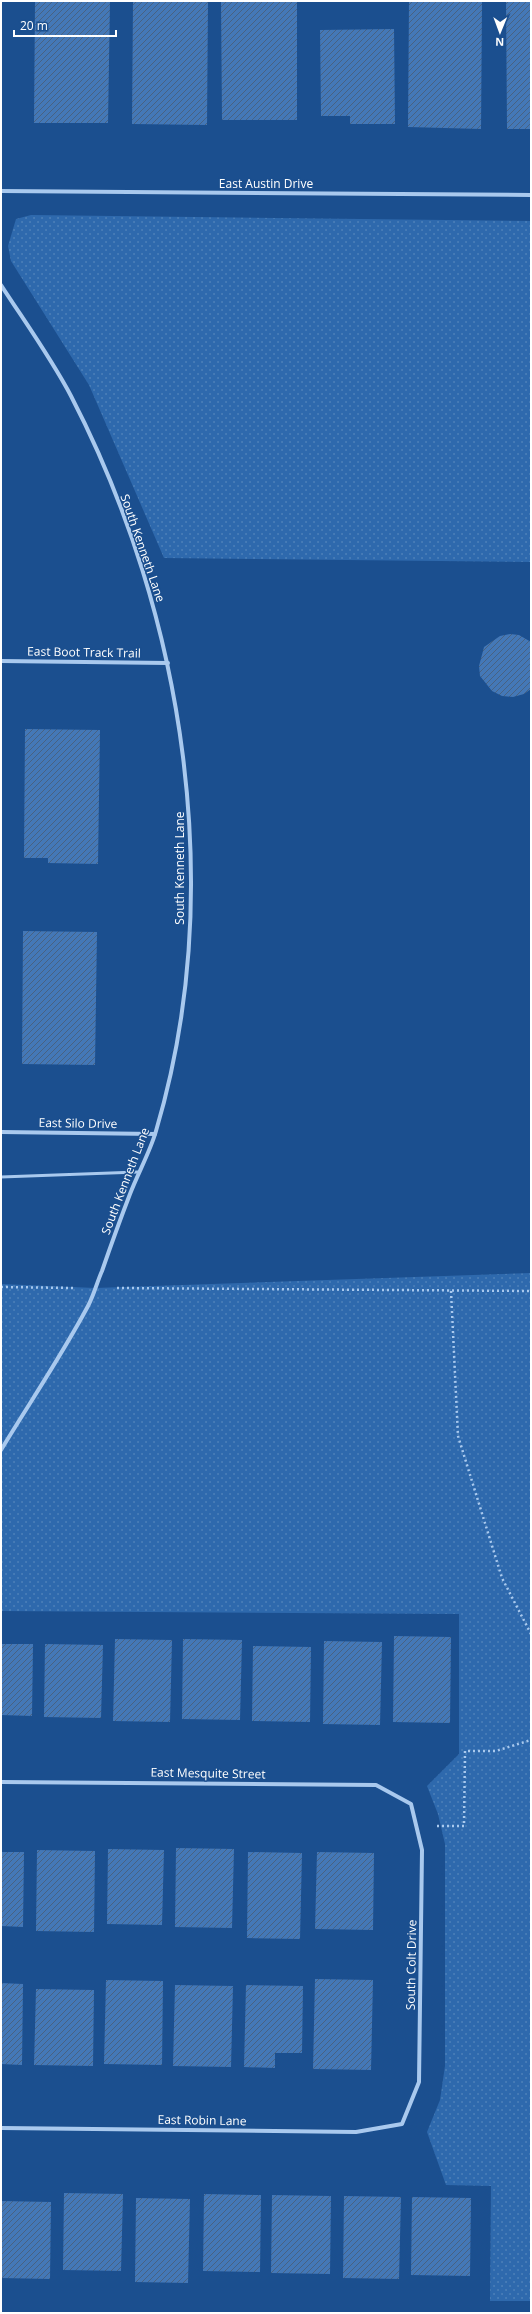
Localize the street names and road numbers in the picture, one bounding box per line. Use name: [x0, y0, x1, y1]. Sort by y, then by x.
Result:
street label: East Austin Drive: [219, 175, 313, 192]
street label: South Kenneth Lane: [117, 492, 170, 605]
street label: East Boot Track Trail: [27, 643, 141, 661]
street label: South Kenneth Lane: [171, 811, 188, 925]
street label: East Silo Drive: [38, 1114, 118, 1132]
street label: South Kenneth Lane: [97, 1125, 153, 1237]
street label: East Mesquite Street: [150, 1763, 266, 1783]
street label: South Colt Drive: [402, 1919, 420, 2010]
street label: East Robin Lane: [157, 2111, 247, 2129]

